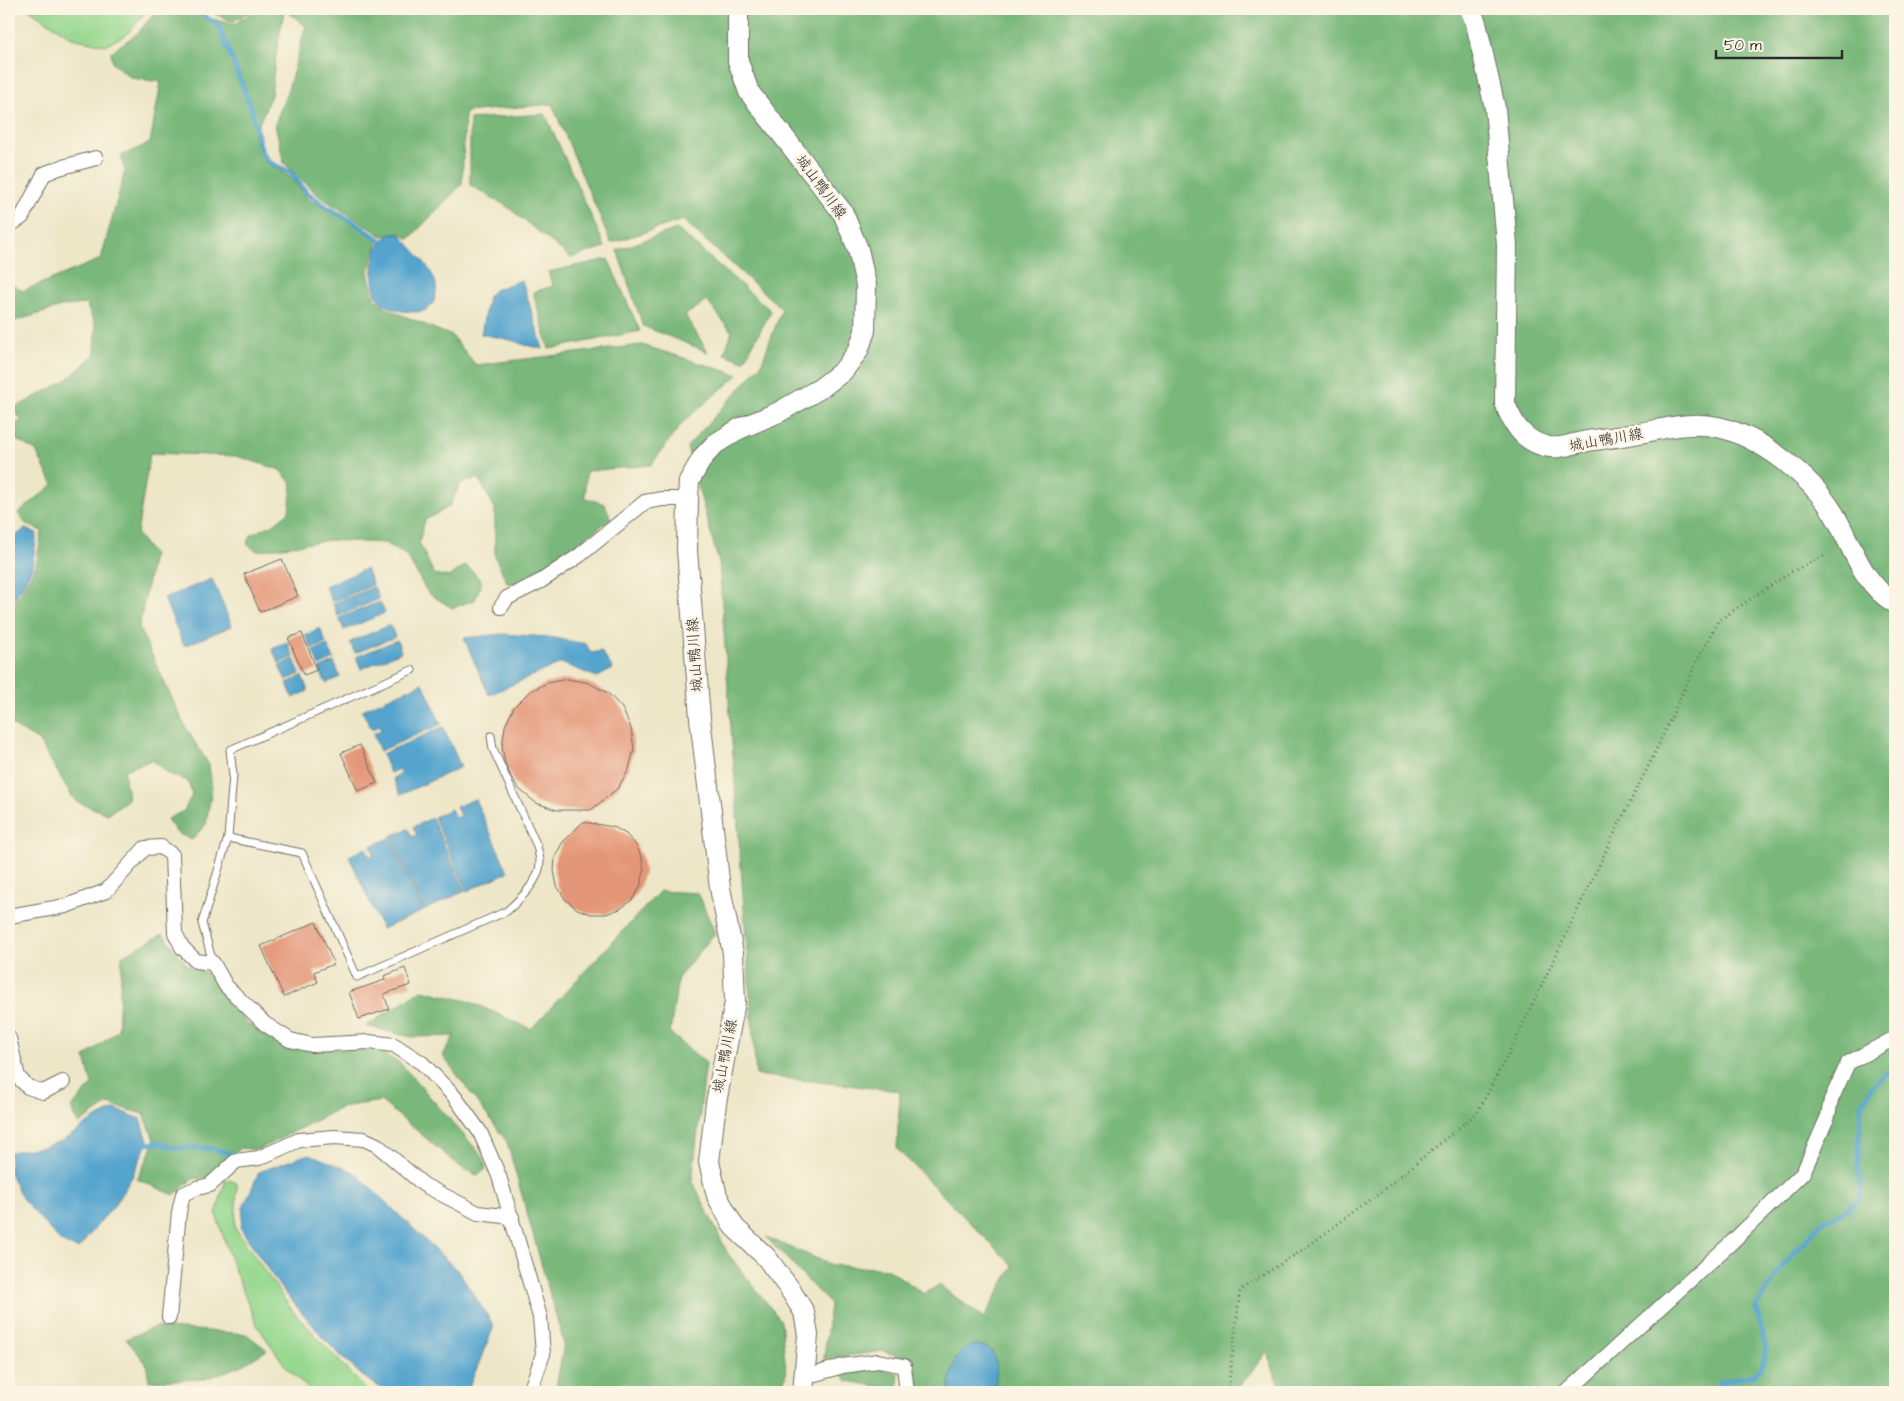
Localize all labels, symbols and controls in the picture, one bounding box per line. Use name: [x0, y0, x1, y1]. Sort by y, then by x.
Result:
scale bar: [1716, 28, 1843, 60]
text: 50 m: [1724, 35, 1762, 56]
street label: 城山鴨川線: [790, 150, 852, 224]
street label: 城山鴨川線: [1567, 423, 1645, 457]
street label: 城山鴨川線: [682, 617, 708, 693]
street label: 城山鴨川線: [708, 1017, 742, 1095]

